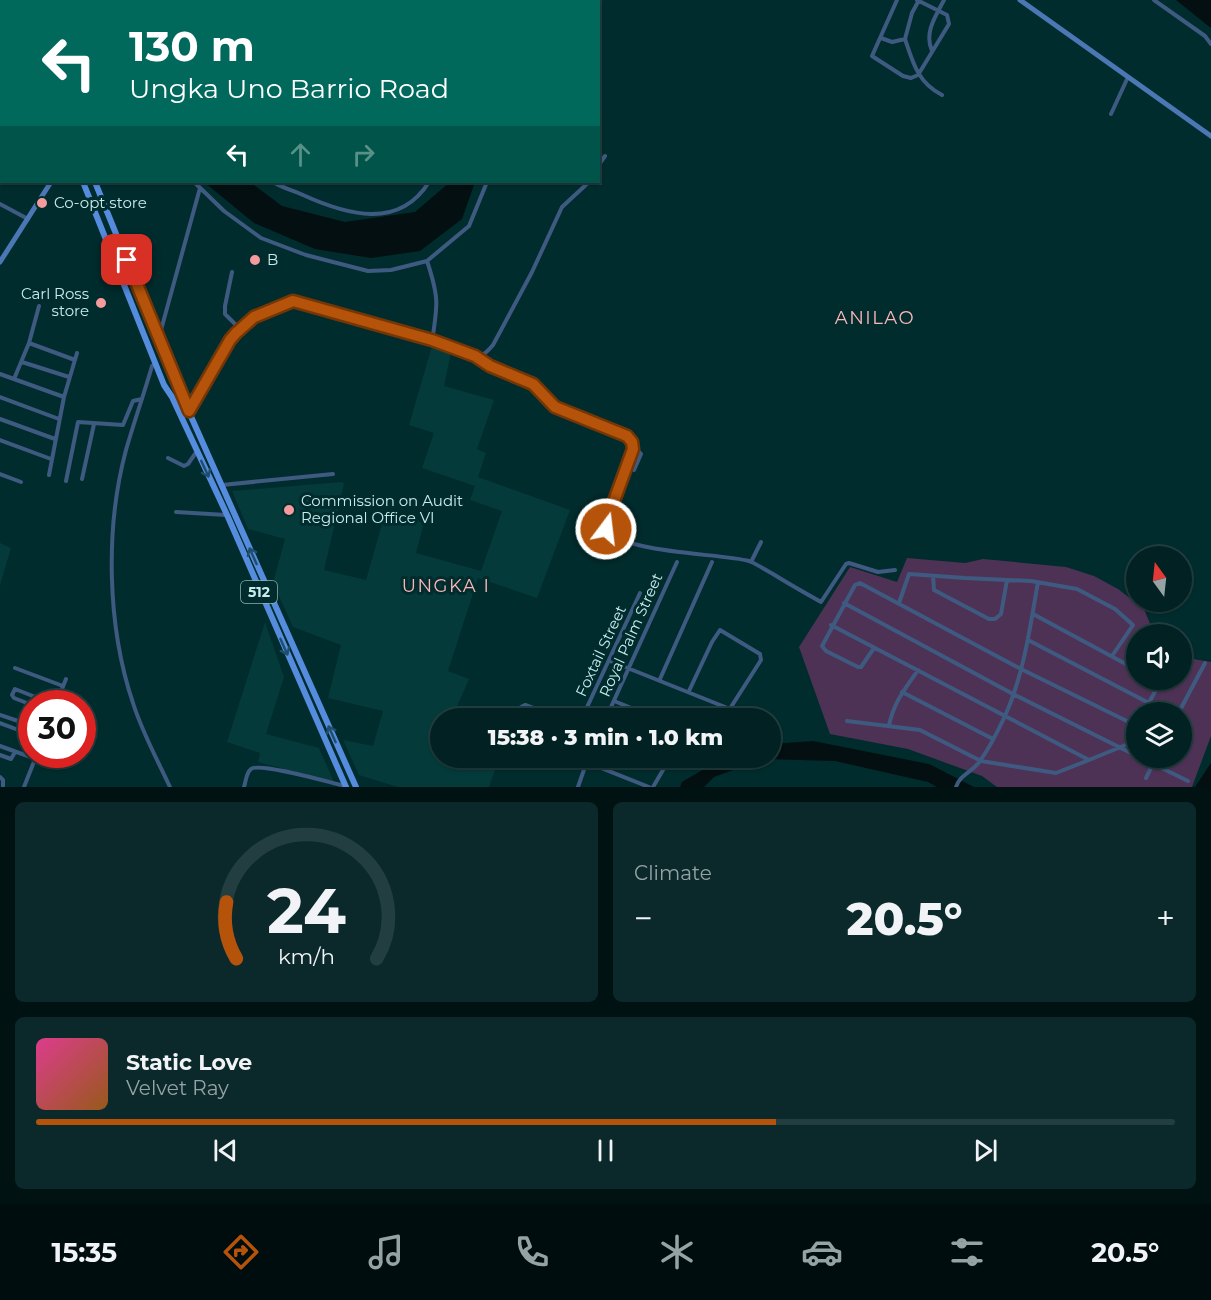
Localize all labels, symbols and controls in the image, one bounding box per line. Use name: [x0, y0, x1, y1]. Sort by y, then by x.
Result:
text: 130 m: [129, 20, 255, 72]
icon: left: [30, 24, 108, 102]
text: Ungka Uno Barrio Road: [129, 72, 449, 105]
icon: left: [221, 138, 254, 171]
icon: ahead: [284, 138, 317, 171]
icon: right: [347, 138, 380, 171]
place label: Co-opt store: [54, 193, 147, 212]
marker: Co-opt store: [35, 196, 49, 210]
pin: [101, 234, 152, 285]
icon: arrive: [110, 243, 143, 276]
place label: B: [267, 250, 278, 269]
marker: B: [248, 253, 262, 267]
place label: Carl Ross store: [21, 284, 89, 320]
marker: Carl Ross store: [94, 296, 108, 310]
district label: ANILAO: [835, 307, 915, 329]
one-way arrow: [200, 460, 212, 478]
place label: Commission on Audit Regional Office VI: [301, 491, 463, 527]
position arrow: [574, 497, 638, 561]
marker: Commission on Audit Regional Office VI: [282, 503, 296, 517]
north arrow: [1126, 546, 1192, 612]
map controls: [1126, 546, 1192, 768]
one-way arrow: [246, 547, 258, 565]
street label: Royal Palm Street: [595, 570, 666, 700]
district label: UNGKA I: [402, 575, 490, 597]
road number: 512: [241, 581, 277, 603]
street label: Foxtail Street: [571, 602, 630, 699]
button: sound: [1126, 624, 1192, 690]
one-way arrow: [279, 638, 291, 656]
speed limit sign: 30: [18, 690, 96, 768]
button: layers: [1126, 702, 1192, 768]
text: 15:38 · 3 min · 1.0 km: [488, 724, 723, 751]
one-way arrow: [326, 725, 337, 743]
text: Climate: [634, 861, 712, 885]
text: 24: [267, 873, 346, 949]
text: 20.5°: [847, 891, 962, 946]
text: −: [634, 898, 653, 938]
text: +: [1156, 898, 1175, 938]
text: km/h: [278, 943, 335, 969]
text: Static Love: [126, 1049, 252, 1076]
text: Velvet Ray: [126, 1076, 229, 1100]
icon: previous: [209, 1134, 242, 1167]
icon: pause: [589, 1134, 622, 1167]
icon: next: [969, 1134, 1002, 1167]
icon: directions: [220, 1231, 262, 1273]
icon: music: [365, 1231, 407, 1273]
icon: phone: [511, 1231, 553, 1273]
icon: climate: [656, 1231, 698, 1273]
icon: car: [801, 1231, 843, 1273]
icon: filters: [946, 1231, 988, 1273]
text: 15:35: [52, 1236, 117, 1269]
text: 20.5°: [1091, 1236, 1159, 1269]

